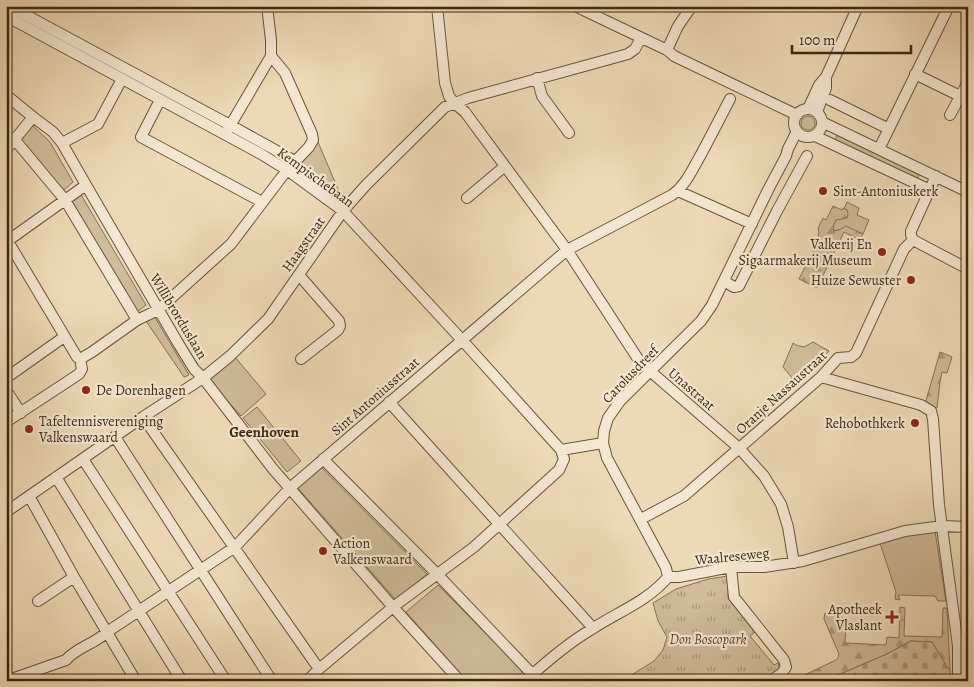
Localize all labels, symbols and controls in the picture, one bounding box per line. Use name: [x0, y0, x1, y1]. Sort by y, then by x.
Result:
scale bar: [792, 22, 910, 54]
text: 100 m: [799, 30, 836, 50]
street label: Kempischebaan: [273, 143, 358, 212]
place label: Sint-Antoniuskerk: [833, 182, 938, 201]
marker: Sint-Antoniuskerk: [817, 185, 829, 197]
street label: Haagstraat: [277, 213, 330, 276]
place label: Valkerij En Sigaarmakerij Museum: [739, 235, 872, 270]
marker: Valkerij En Sigaarmakerij Museum: [876, 246, 888, 258]
street label: Willibrorduslaan: [145, 269, 212, 363]
place label: Huize Sewuster: [811, 271, 902, 290]
marker: Huize Sewuster: [905, 274, 917, 286]
street label: Carolusdreef: [598, 339, 665, 408]
street label: Oranje Nassaustraat: [732, 346, 831, 438]
street label: Sint Antoniusstraat: [327, 352, 424, 440]
street label: Unastraat: [664, 364, 720, 415]
place label: De Dorenhagen: [96, 381, 186, 400]
marker: De Dorenhagen: [80, 384, 92, 396]
place label: Tafeltennisvereniging Valkenswaard: [38, 412, 163, 447]
place label: Rehobothkerk: [825, 414, 905, 433]
marker: Rehobothkerk: [909, 417, 921, 429]
district label: Geenhoven: [229, 422, 299, 442]
marker: Tafeltennisvereniging Valkenswaard: [23, 423, 35, 435]
place label: Action Valkenswaard: [332, 534, 413, 569]
street label: Waalreseweg: [693, 543, 770, 570]
marker: Action Valkenswaard: [317, 545, 329, 557]
place label: Apotheek Vlaslant: [827, 600, 882, 635]
marker: Apotheek Vlaslant: [886, 611, 898, 623]
park label: Don Boscopark: [669, 630, 747, 649]

